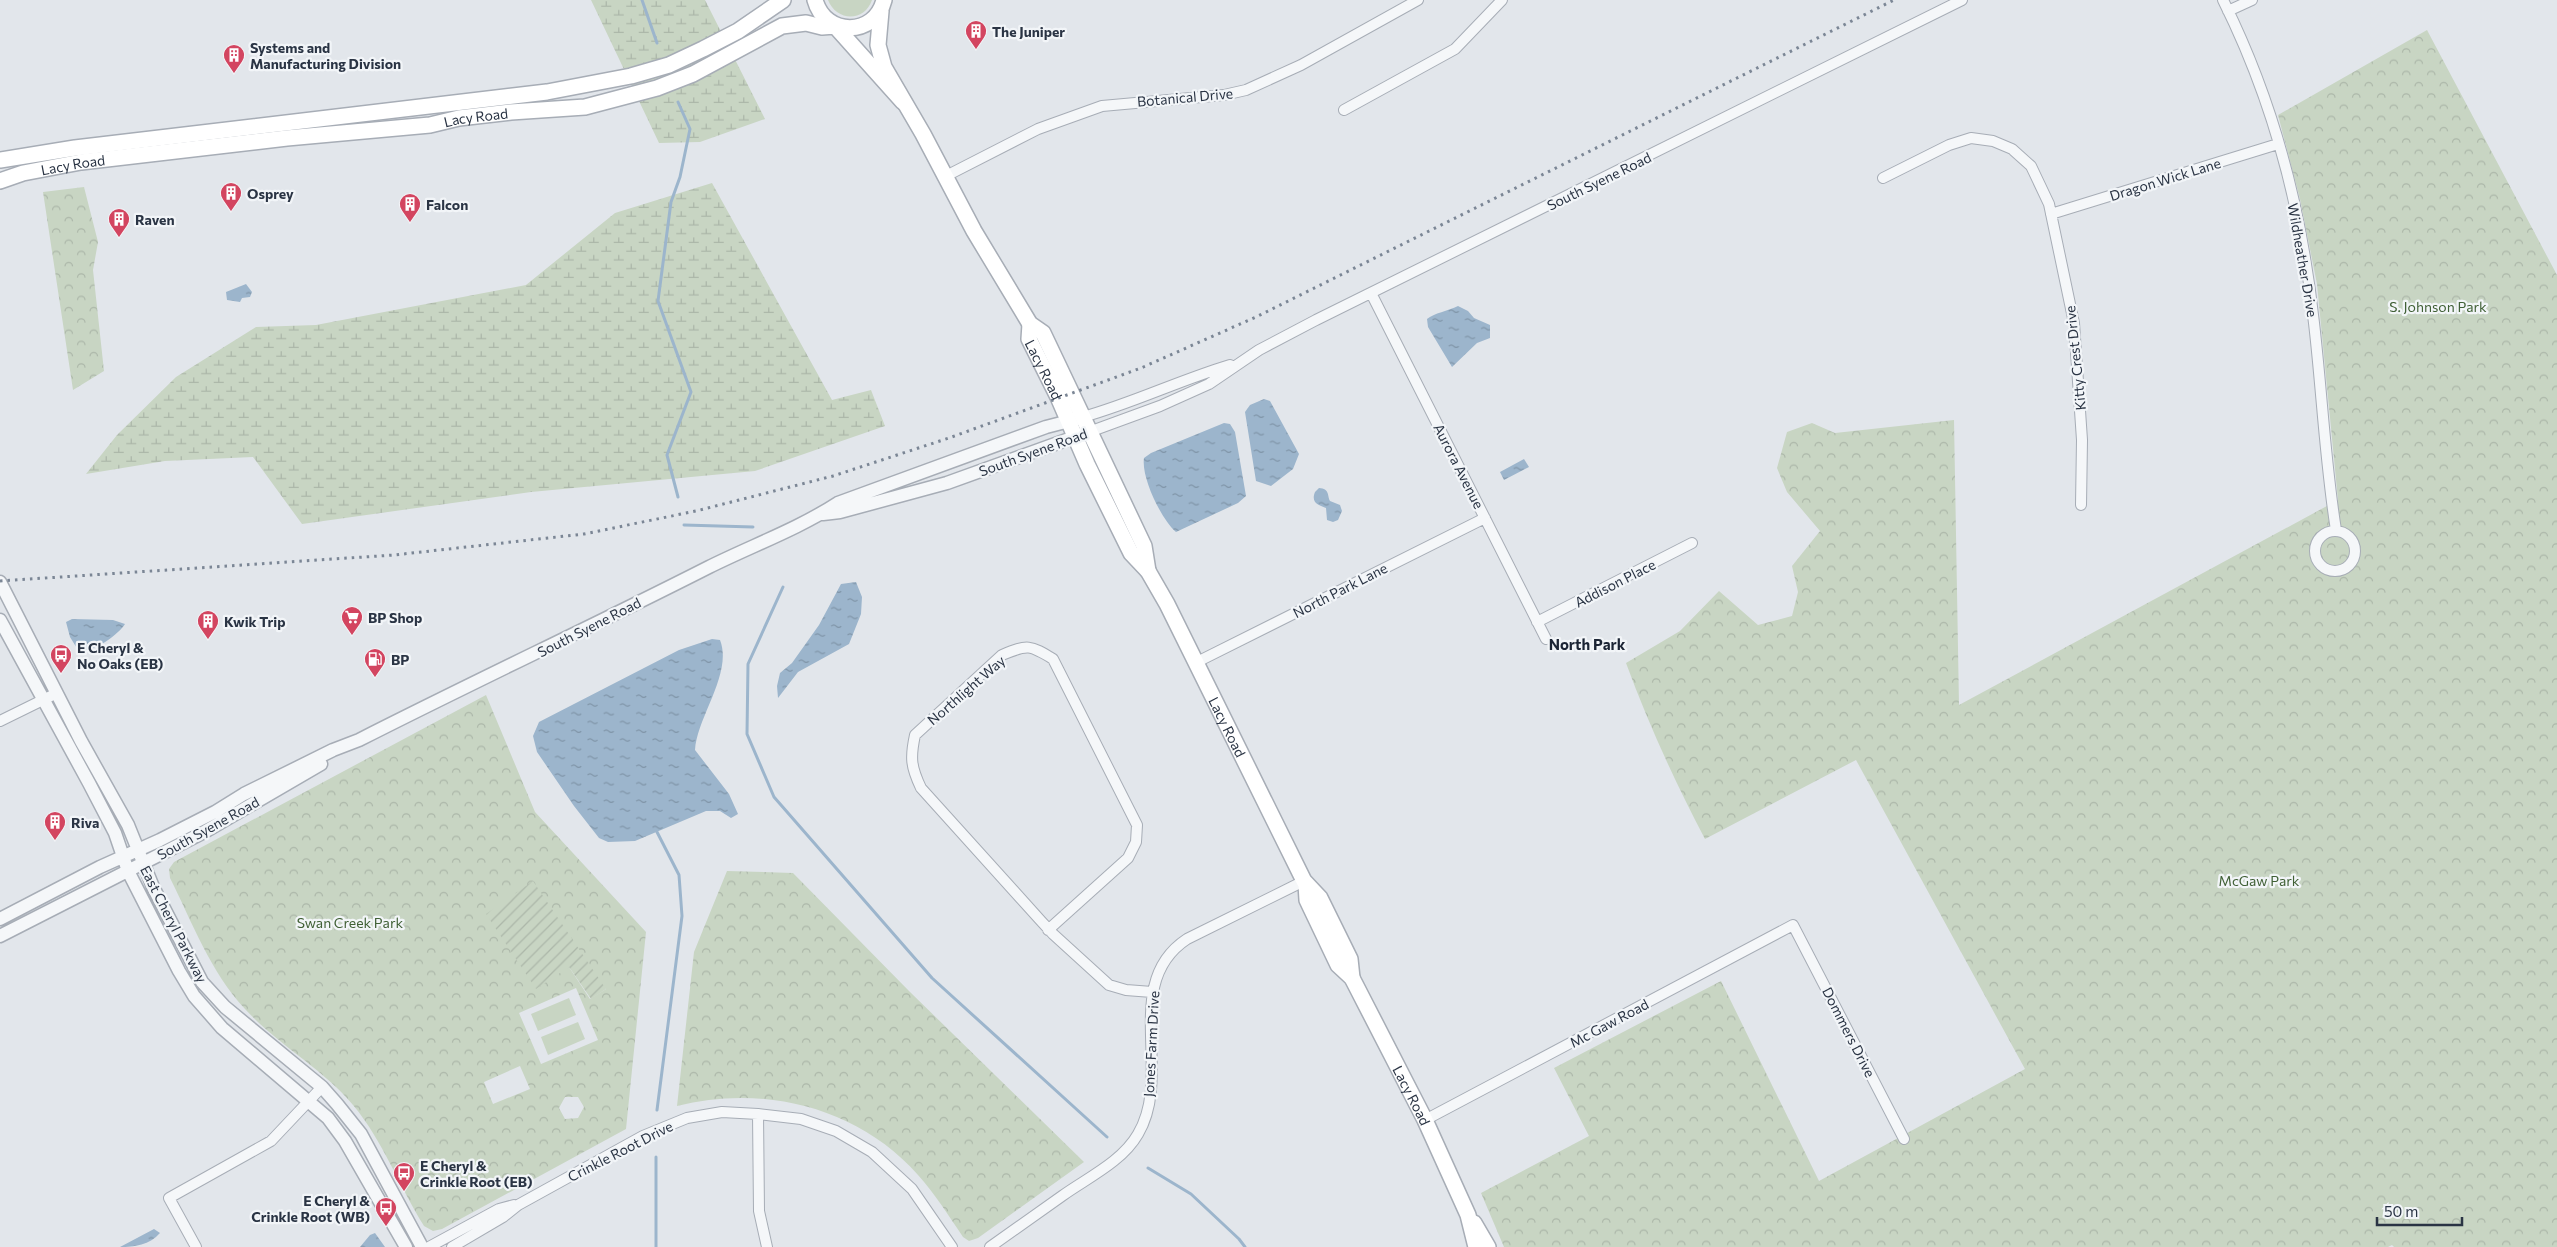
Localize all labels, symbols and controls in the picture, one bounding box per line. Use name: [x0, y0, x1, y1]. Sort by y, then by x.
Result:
building icon: The Juniper: [964, 19, 988, 50]
place label: The Juniper: [992, 23, 1065, 40]
place label: Systems and Manufacturing Division: [250, 39, 401, 72]
building icon: Systems and Manufacturing Division: [222, 43, 246, 74]
street label: Botanical Drive: [1136, 84, 1234, 110]
street label: Lacy Road: [442, 104, 509, 130]
street label: South Syene Road: [1544, 148, 1654, 214]
street label: Lacy Road: [39, 151, 106, 178]
street label: Dragon Wick Lane: [2107, 154, 2223, 204]
building icon: Osprey: [219, 181, 243, 212]
place label: Osprey: [247, 185, 294, 202]
building icon: Falcon: [398, 192, 422, 223]
place label: Falcon: [426, 196, 468, 213]
street label: Wildheather Drive: [2285, 202, 2321, 318]
building icon: Raven: [107, 207, 131, 238]
place label: Raven: [135, 211, 175, 228]
park label: S. Johnson Park: [2389, 298, 2487, 315]
street label: Kitty Crest Drive: [2061, 305, 2089, 411]
street label: Lacy Road: [1022, 337, 1066, 402]
street label: Aurora Avenue: [1430, 421, 1488, 511]
street label: South Syene Road: [977, 425, 1089, 479]
street label: Addison Place: [1572, 555, 1658, 611]
street label: North Park Lane: [1290, 559, 1390, 621]
street label: South Syene Road: [534, 594, 644, 660]
supermarket icon: BP Shop: [340, 605, 364, 636]
building icon: Kwik Trip: [196, 609, 220, 640]
place label: BP Shop: [368, 609, 422, 626]
place label: Kwik Trip: [224, 613, 285, 630]
district label: North Park: [1549, 635, 1626, 653]
place label: E Cheryl & No Oaks (EB): [77, 639, 164, 672]
bus stop icon: E Cheryl & No Oaks (EB): [49, 643, 73, 674]
fuel station icon: BP: [363, 647, 387, 678]
place label: BP: [391, 651, 409, 668]
street label: Northlight Way: [924, 652, 1008, 728]
street label: Lacy Road: [1206, 694, 1250, 760]
street label: South Syene Road: [154, 793, 262, 863]
building icon: Riva: [43, 810, 67, 841]
place label: Riva: [71, 814, 99, 831]
street label: East Cheryl Parkway: [137, 863, 211, 985]
park label: McGaw Park: [2219, 872, 2300, 889]
park label: Swan Creek Park: [297, 914, 404, 931]
street label: Dommers Drive: [1819, 984, 1879, 1080]
street label: Jones Farm Drive: [1140, 990, 1162, 1098]
street label: Mc Gaw Road: [1567, 995, 1651, 1051]
street label: Lacy Road: [1390, 1062, 1435, 1128]
street label: Crinkle Root Drive: [565, 1117, 675, 1185]
place label: E Cheryl & Crinkle Root (EB): [420, 1157, 533, 1190]
bus stop icon: E Cheryl & Crinkle Root (EB): [392, 1161, 416, 1192]
place label: E Cheryl & Crinkle Root (WB): [251, 1192, 370, 1225]
scale bar: [2377, 1194, 2462, 1226]
bus stop icon: E Cheryl & Crinkle Root (WB): [374, 1196, 398, 1227]
text: 50 m: [2384, 1202, 2418, 1220]

